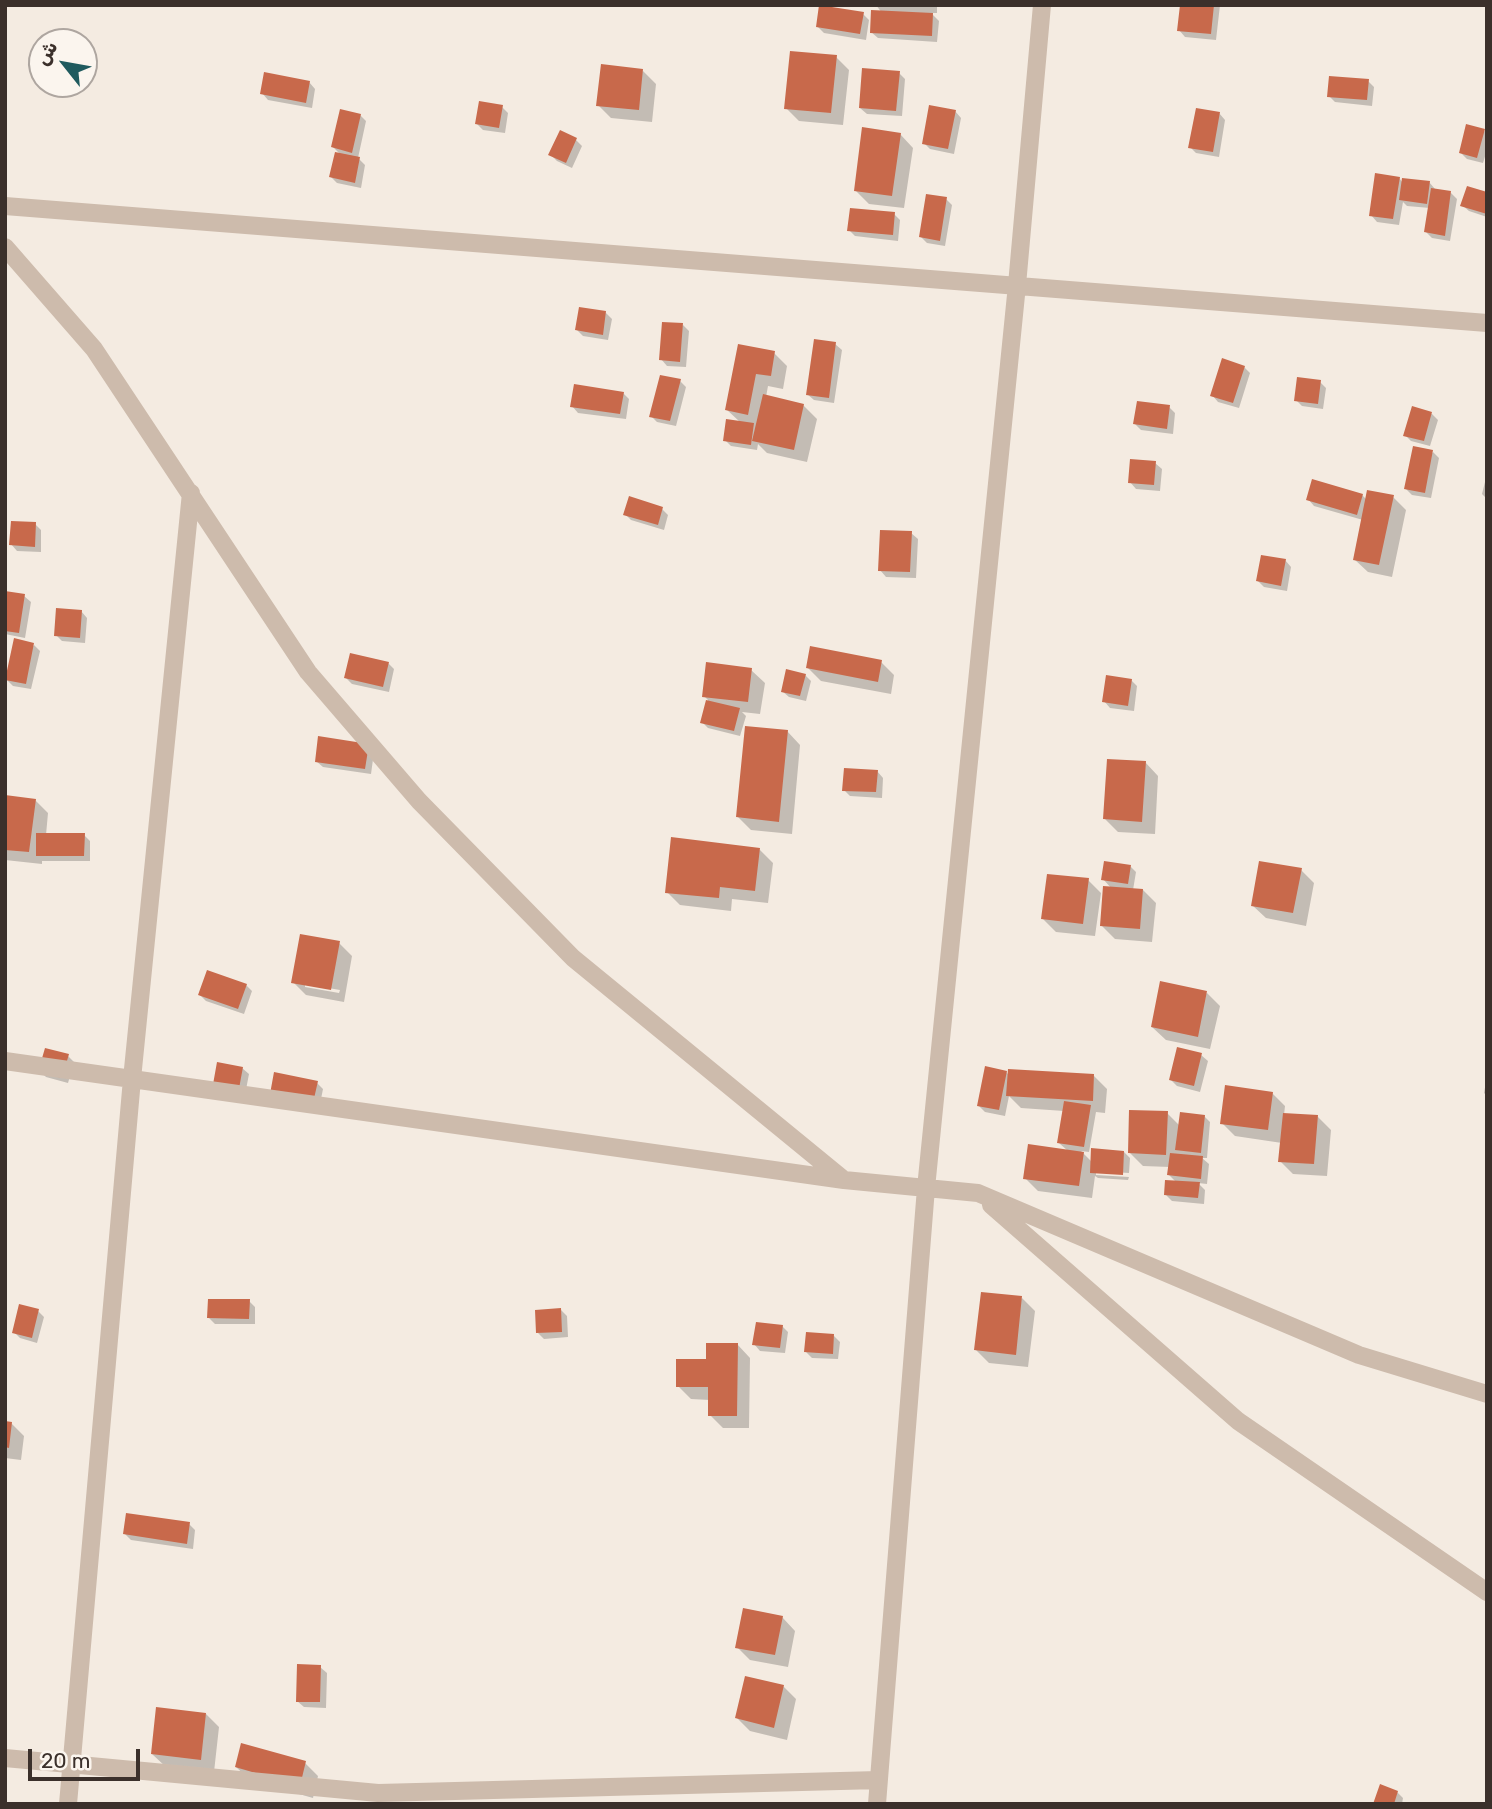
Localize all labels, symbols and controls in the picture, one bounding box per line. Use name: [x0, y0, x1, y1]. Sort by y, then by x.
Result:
north arrow: [28, 28, 98, 98]
text: ش: [30, 37, 62, 69]
scale bar: [32, 1736, 144, 1780]
text: 20 m: [41, 1748, 90, 1773]

